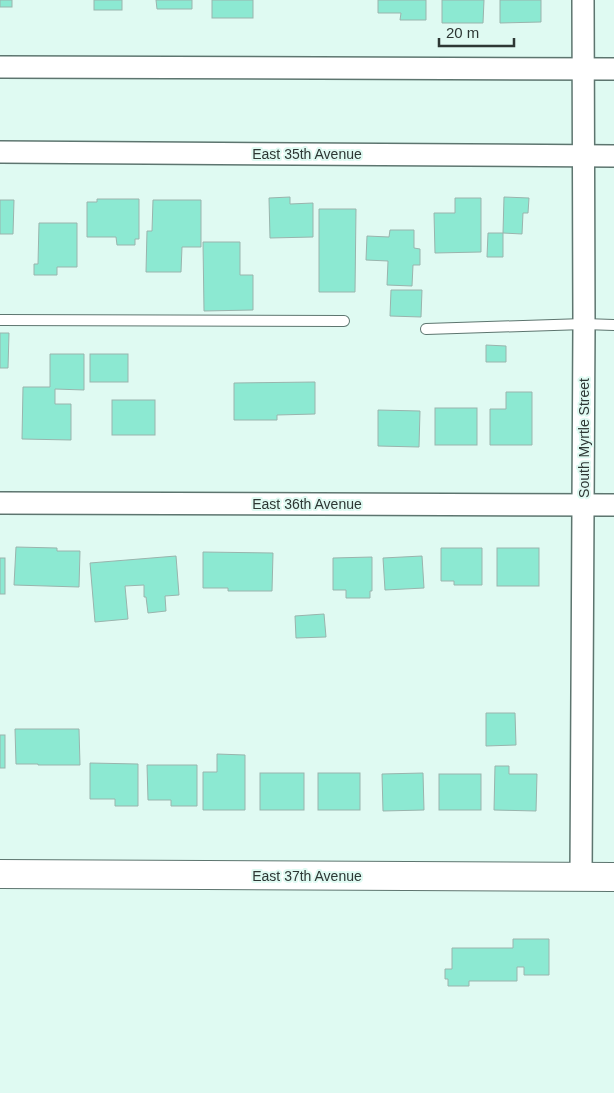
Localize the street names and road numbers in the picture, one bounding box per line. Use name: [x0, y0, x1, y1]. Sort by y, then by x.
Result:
street label: East 35th Avenue: [252, 146, 362, 162]
street label: South Myrtle Street: [576, 378, 592, 498]
street label: East 36th Avenue: [252, 496, 362, 512]
street label: East 37th Avenue: [252, 868, 362, 884]

